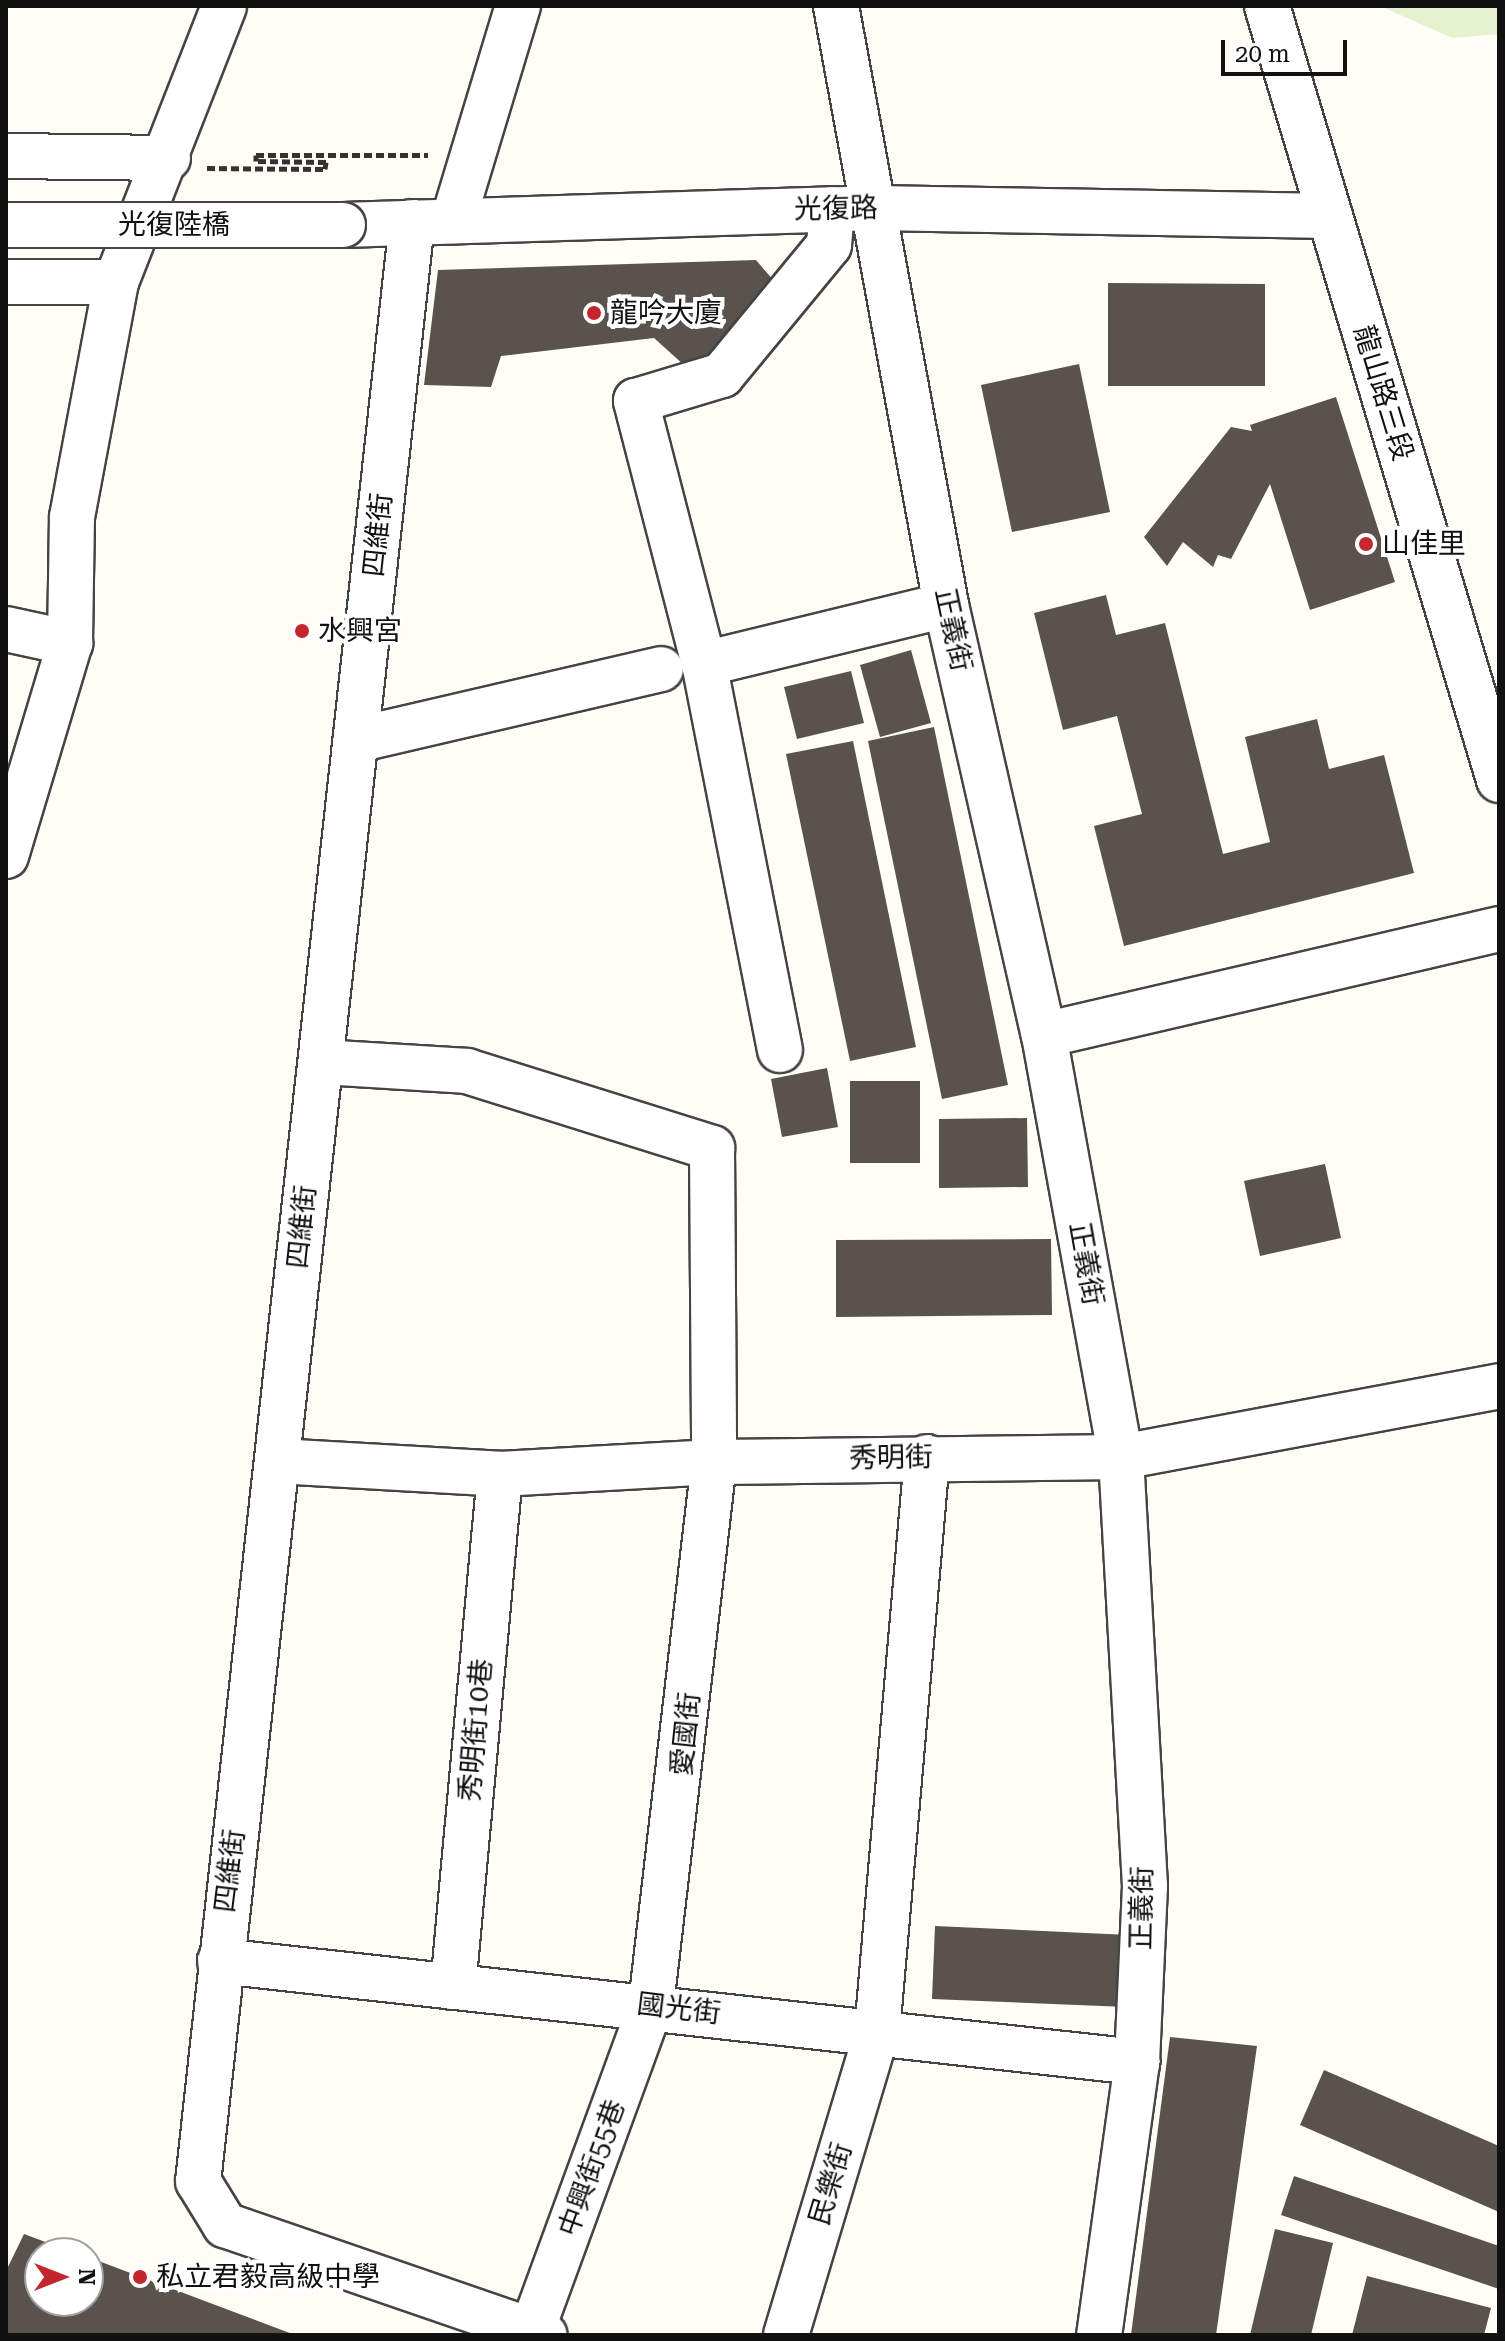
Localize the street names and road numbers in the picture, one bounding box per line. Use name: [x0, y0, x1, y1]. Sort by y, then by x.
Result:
street label: 光復路: [794, 191, 878, 227]
street label: 光復陸橋: [118, 208, 230, 242]
street label: 龍山路三段: [1346, 321, 1420, 465]
street label: 四維街: [357, 491, 399, 579]
street label: 正義街: [928, 585, 978, 675]
street label: 四維街: [281, 1183, 323, 1271]
street label: 正義街: [1062, 1220, 1110, 1308]
street label: 秀明街: [849, 1440, 933, 1476]
street label: 秀明街10巷: [453, 1657, 499, 1803]
street label: 愛國街: [665, 1690, 707, 1778]
street label: 四維街: [208, 1827, 252, 1915]
street label: 正義街: [1124, 1866, 1160, 1950]
street label: 國光街: [635, 1987, 723, 2031]
street label: 中興街55巷: [552, 2095, 632, 2241]
street label: 民樂街: [803, 2139, 859, 2229]

